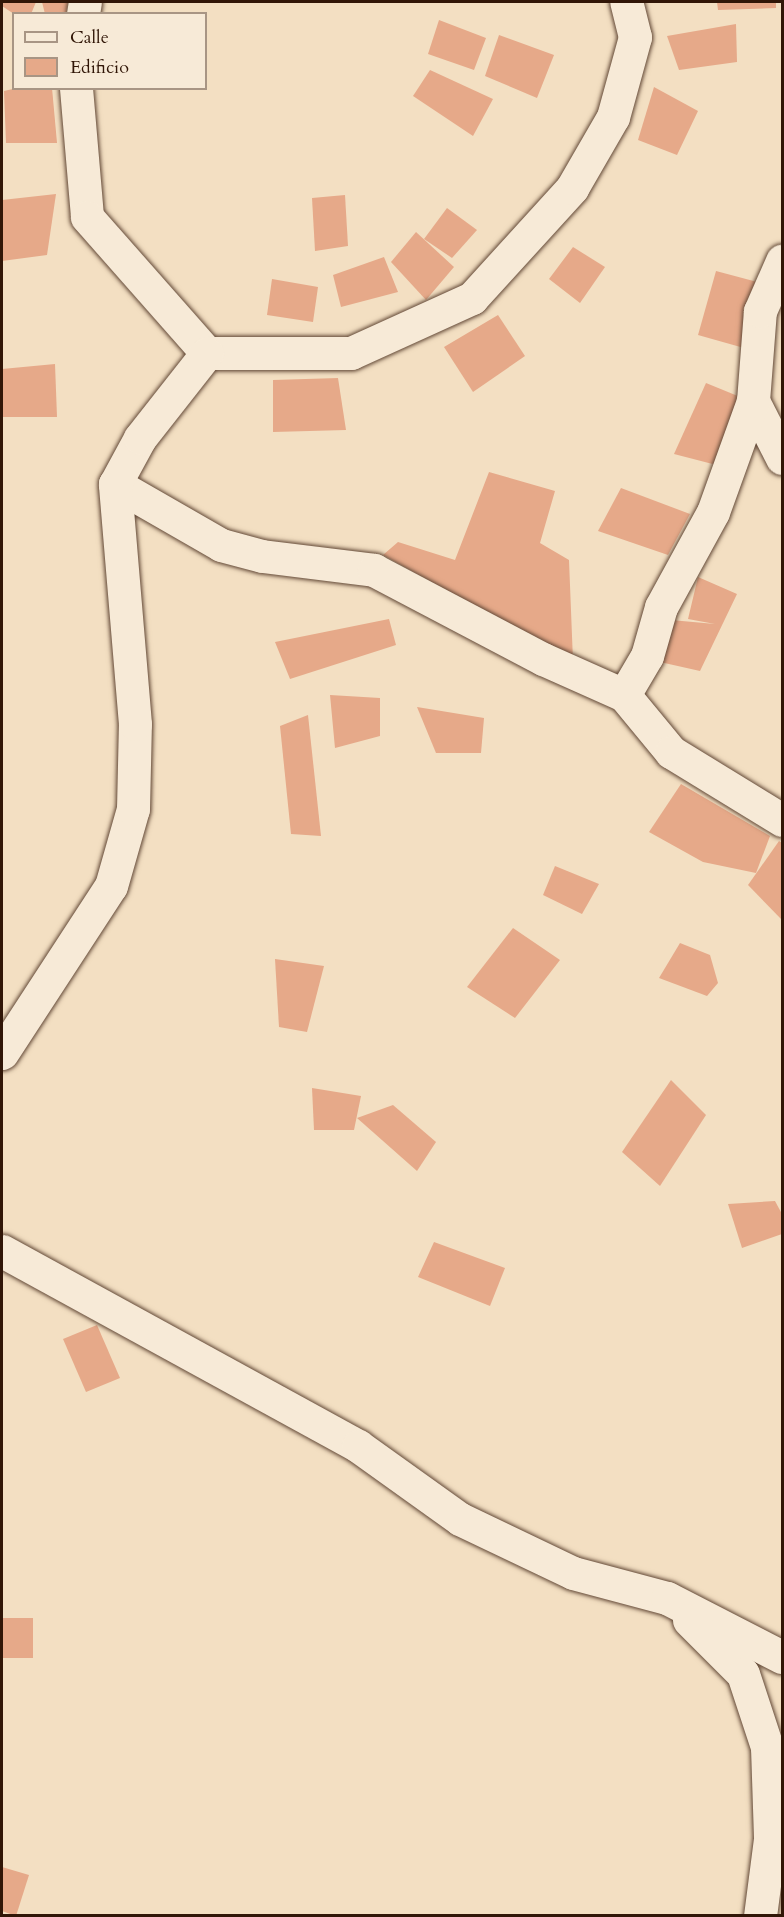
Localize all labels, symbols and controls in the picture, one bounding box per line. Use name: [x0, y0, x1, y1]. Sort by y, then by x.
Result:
legend: [12, 12, 207, 90]
text: Calle: [70, 25, 109, 50]
text: Edificio: [70, 55, 129, 80]

